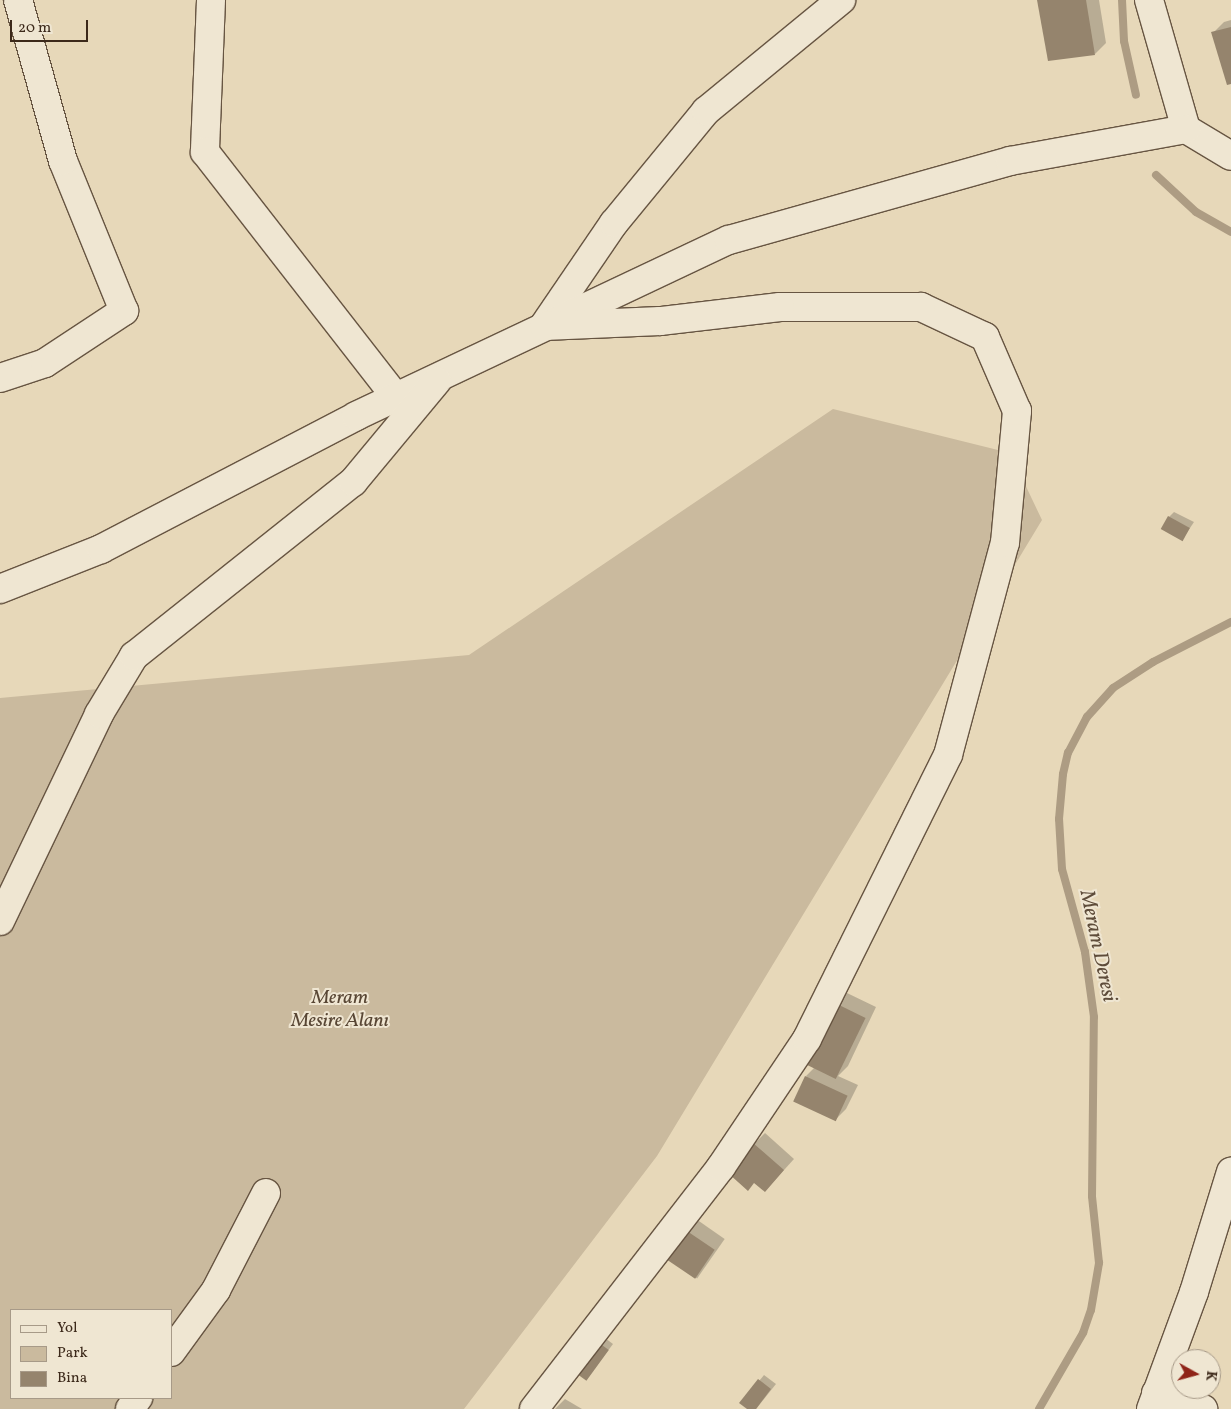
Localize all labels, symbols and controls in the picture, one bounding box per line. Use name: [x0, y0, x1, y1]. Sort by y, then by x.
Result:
scale bar: [12, 10, 90, 42]
text: 20 m: [18, 18, 51, 39]
water label: Meram Deresi: [1073, 888, 1121, 1004]
park label: Meram Mesire Alanı: [291, 986, 389, 1033]
legend: [10, 1309, 172, 1399]
text: Yol: [57, 1318, 77, 1339]
text: Park: [57, 1343, 88, 1364]
north arrow: [1171, 1349, 1221, 1399]
text: Bina: [57, 1368, 87, 1389]
text: K: [1200, 1370, 1220, 1382]

